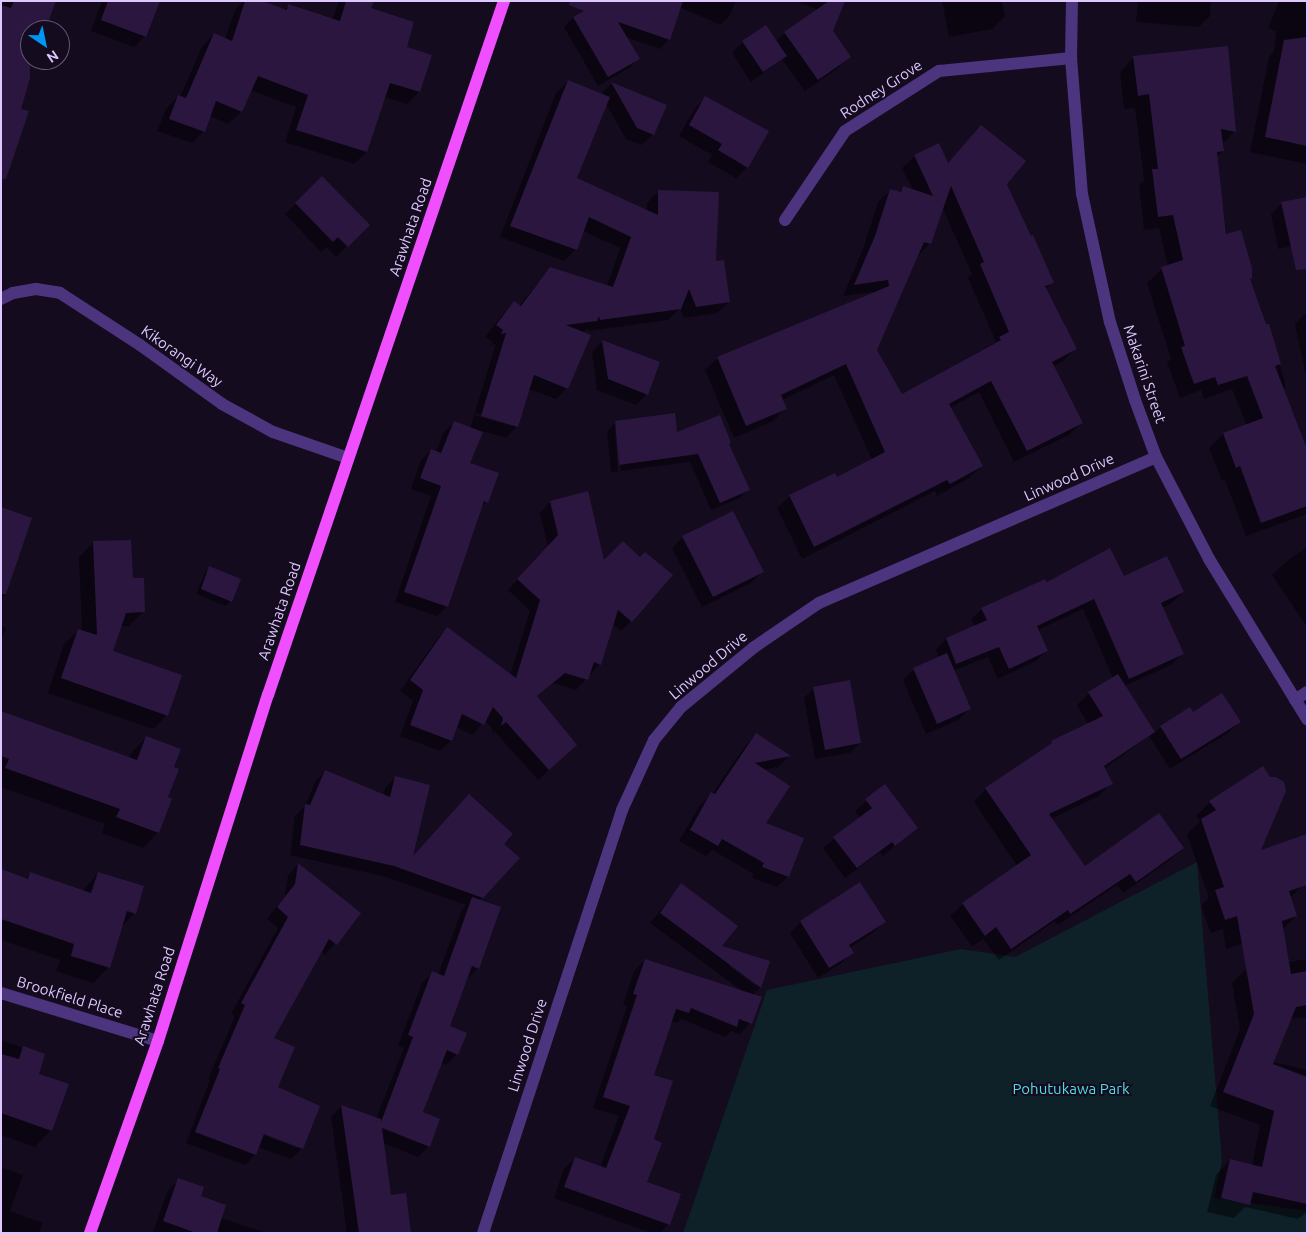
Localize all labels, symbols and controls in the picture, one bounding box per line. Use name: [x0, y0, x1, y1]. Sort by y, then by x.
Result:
north arrow: [20, 20, 70, 70]
text: N: [44, 47, 62, 66]
street label: Rodney Grove: [837, 56, 925, 122]
street label: Arawhata Road: [385, 176, 435, 278]
street label: Kikorangi Way: [138, 321, 226, 391]
street label: Makarini Street: [1120, 322, 1170, 426]
street label: Linwood Drive: [1021, 449, 1117, 505]
street label: Arawhata Road: [254, 560, 304, 662]
street label: Linwood Drive: [665, 627, 751, 703]
street label: Arawhata Road: [130, 944, 178, 1048]
street label: Brookfield Place: [15, 972, 125, 1022]
street label: Linwood Drive: [504, 996, 550, 1094]
park label: Pohutukawa Park: [1013, 1080, 1129, 1098]

